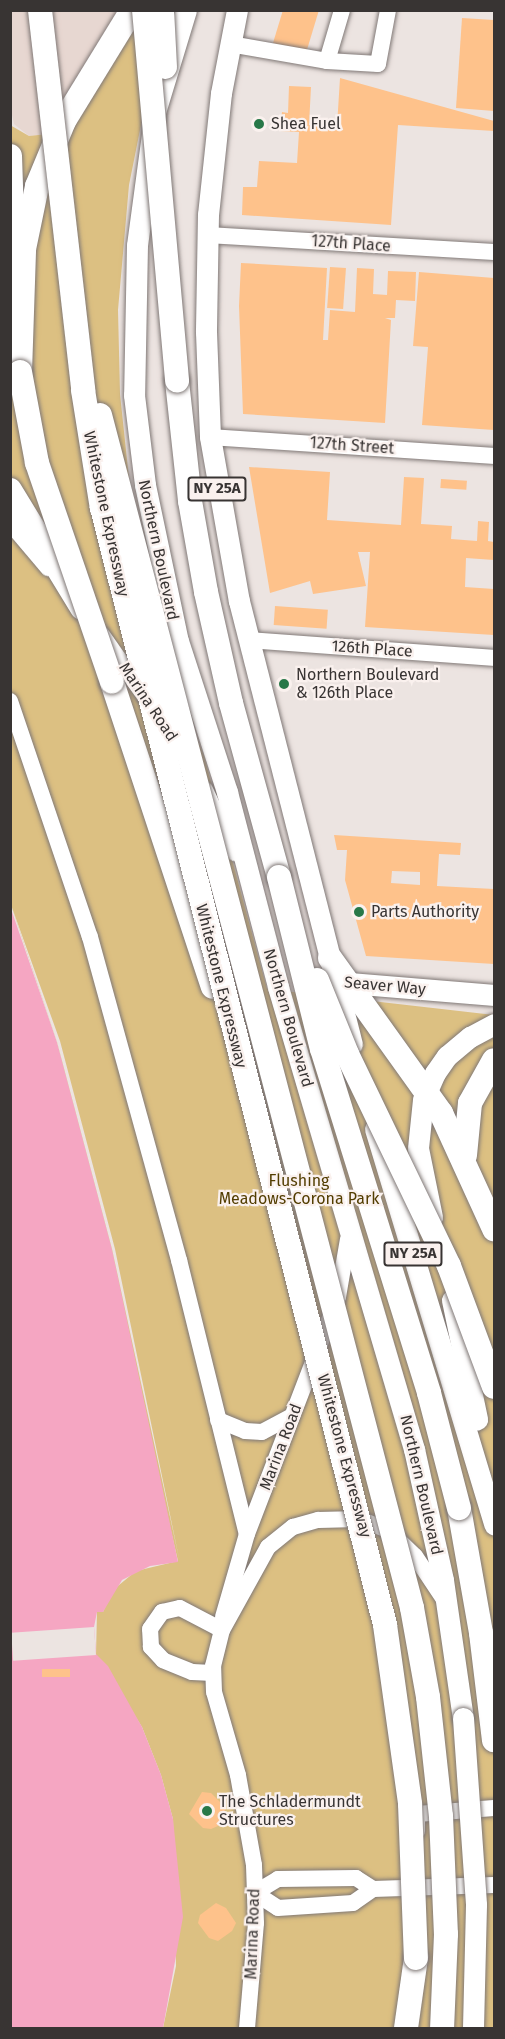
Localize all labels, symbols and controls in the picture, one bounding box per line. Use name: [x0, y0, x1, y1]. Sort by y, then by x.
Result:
place label: Shea Fuel: [271, 114, 341, 134]
marker: Shea Fuel: [252, 117, 266, 131]
street label: 127th Place: [311, 232, 391, 256]
street label: Whitestone Expressway: [79, 430, 133, 598]
street label: 127th Street: [309, 433, 395, 459]
road number: NY 25A: [187, 477, 247, 501]
street label: Northern Boulevard: [134, 478, 182, 622]
street label: 126th Place: [331, 637, 413, 661]
street label: Marina Road: [115, 659, 181, 745]
place label: Northern Boulevard & 126th Place: [296, 665, 439, 703]
marker: Northern Boulevard & 126th Place: [277, 677, 291, 691]
street label: Whitestone Expressway: [191, 902, 251, 1070]
place label: Parts Authority: [371, 902, 479, 922]
marker: Parts Authority: [352, 905, 366, 919]
street label: Northern Boulevard: [259, 946, 317, 1090]
street label: Seaver Way: [343, 973, 427, 999]
park label: Flushing Meadows-Corona Park: [219, 1171, 379, 1209]
road number: NY 25A: [383, 1242, 443, 1266]
street label: Whitestone Expressway: [313, 1372, 375, 1540]
street label: Marina Road: [256, 1401, 306, 1493]
street label: Northern Boulevard: [396, 1413, 446, 1557]
place label: The Schladermundt Structures: [219, 1792, 361, 1830]
marker: The Schladermundt Structures: [200, 1804, 214, 1818]
street label: Marina Road: [242, 1888, 264, 1980]

